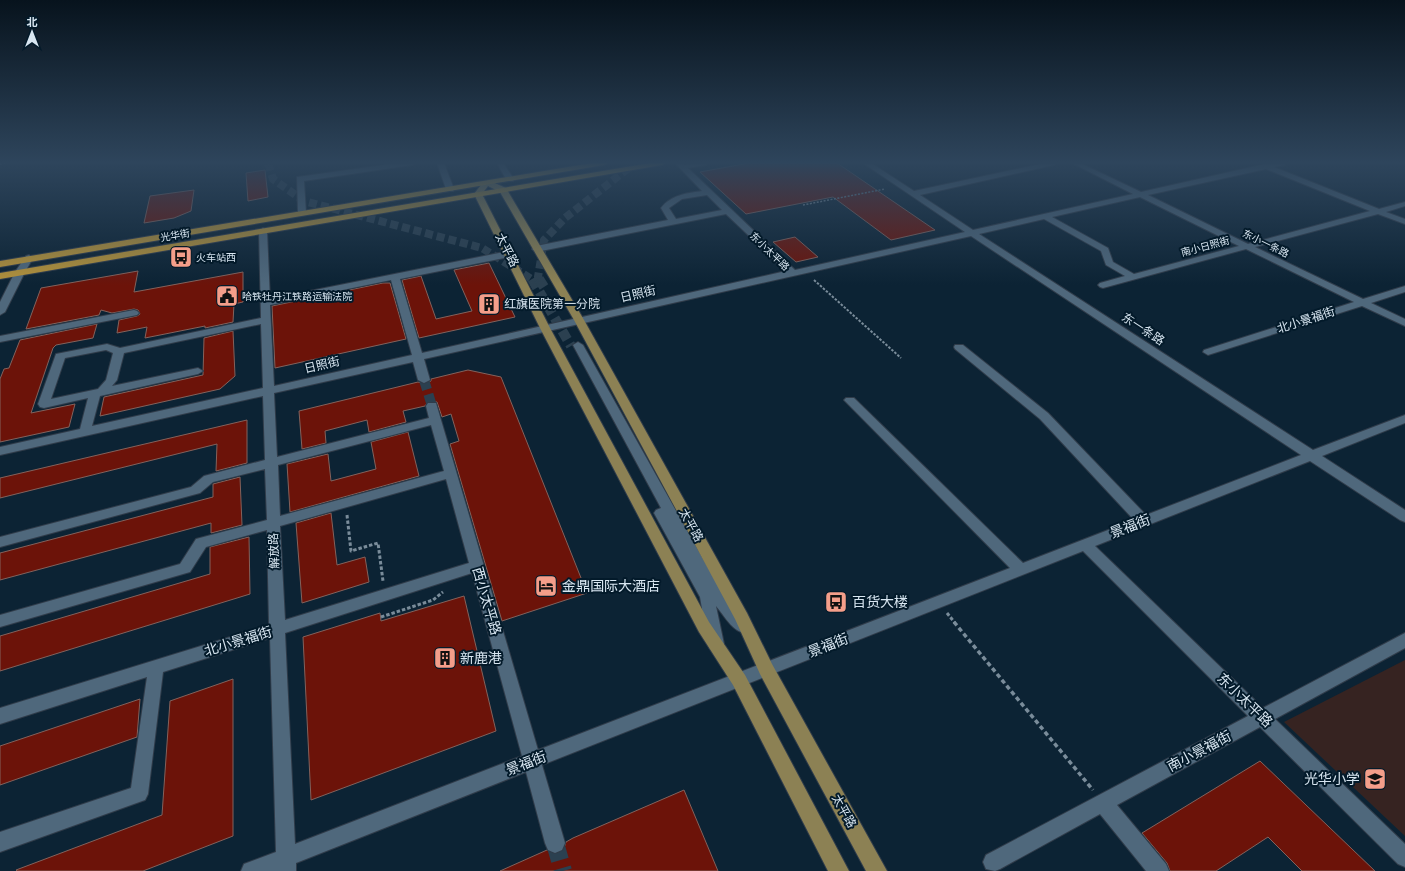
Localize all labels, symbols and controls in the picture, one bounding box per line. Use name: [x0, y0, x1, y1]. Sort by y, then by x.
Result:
north arrow: [12, 12, 52, 52]
text: 北: [27, 15, 38, 29]
street label: 光华街: [159, 226, 191, 244]
street label: 东小一条路: [1240, 227, 1291, 260]
street label: 东小太平路: [747, 229, 792, 273]
street label: 太平路: [493, 230, 522, 269]
street label: 南小日照街: [1179, 234, 1231, 259]
bus stop icon: 火车站西: [168, 244, 194, 270]
place label: 火车站西: [196, 251, 236, 264]
street label: 日照街: [619, 282, 657, 305]
public building icon: 哈铁牡丹江铁路运输法院: [214, 283, 240, 309]
place label: 哈铁牡丹江铁路运输法院: [242, 290, 352, 303]
building icon: 红旗医院第一分院: [476, 291, 502, 317]
place label: 红旗医院第一分院: [504, 296, 600, 311]
street label: 北小景福街: [1275, 303, 1337, 336]
street label: 东一条路: [1119, 309, 1167, 348]
street label: 日照街: [303, 353, 341, 376]
street label: 太平路: [676, 505, 707, 544]
street label: 景福街: [1107, 510, 1153, 542]
street label: 解放路: [265, 533, 282, 569]
street label: 西小太平路: [469, 565, 505, 637]
hotel icon: 金鼎国际大酒店: [533, 573, 559, 599]
place label: 金鼎国际大酒店: [562, 577, 660, 595]
bus stop icon: 百货大楼: [823, 589, 849, 615]
place label: 百货大楼: [852, 593, 908, 611]
street label: 北小景福街: [202, 622, 274, 660]
street label: 景福街: [805, 629, 851, 661]
building icon: 新鹿港: [432, 645, 458, 671]
place label: 新鹿港: [460, 649, 502, 667]
street label: 东小太平路: [1214, 669, 1276, 731]
street label: 南小景福街: [1164, 727, 1234, 775]
street label: 景福街: [503, 747, 549, 779]
school or university icon: 光华小学: [1362, 766, 1388, 792]
place label: 光华小学: [1304, 770, 1360, 788]
street label: 太平路: [829, 791, 860, 830]

